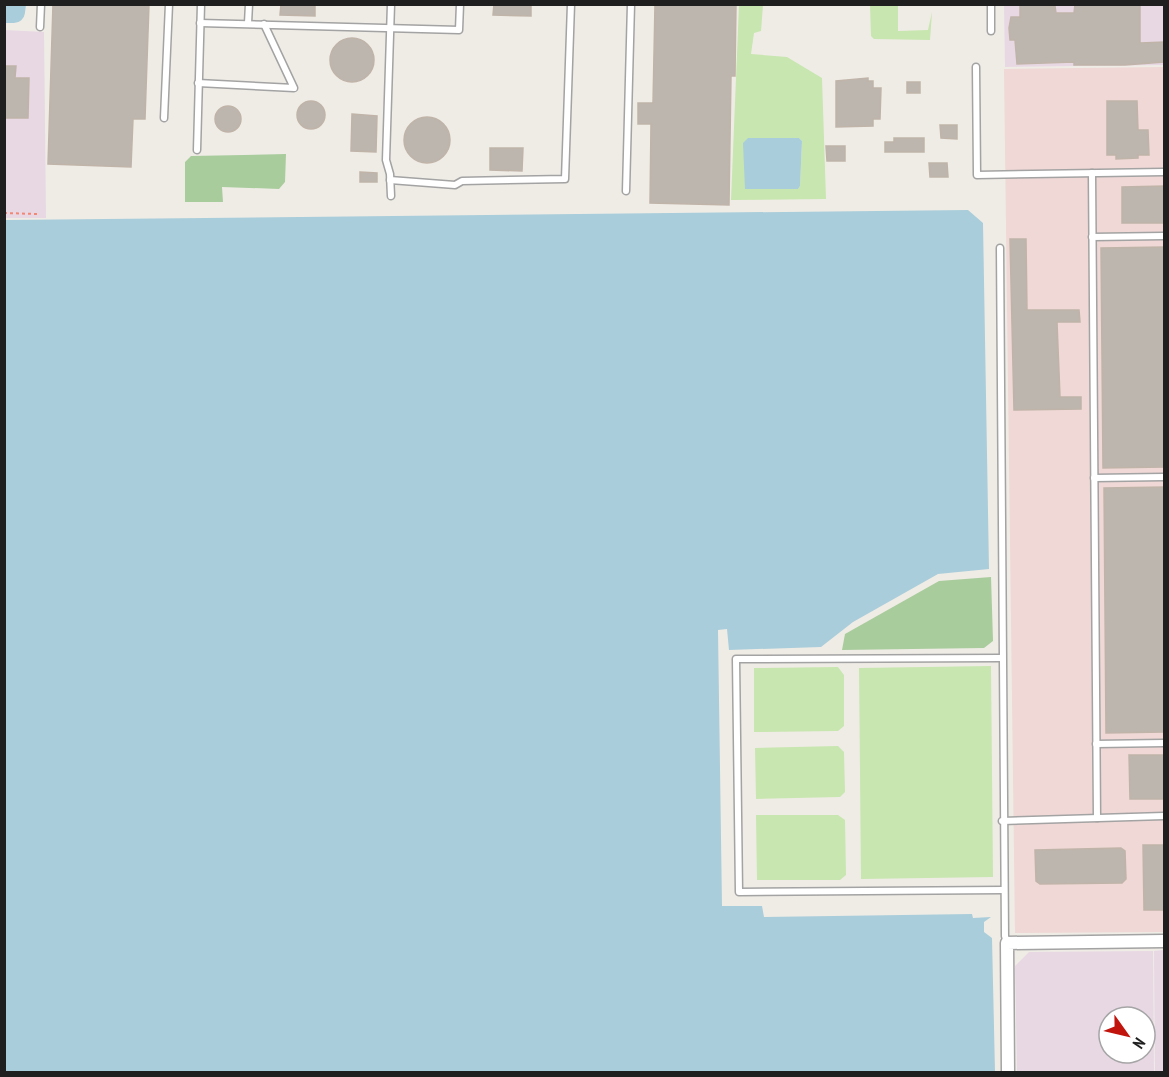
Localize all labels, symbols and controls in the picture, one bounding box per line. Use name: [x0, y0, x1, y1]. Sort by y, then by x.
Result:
north arrow: [1097, 1005, 1157, 1065]
text: N: [1129, 1034, 1150, 1053]

